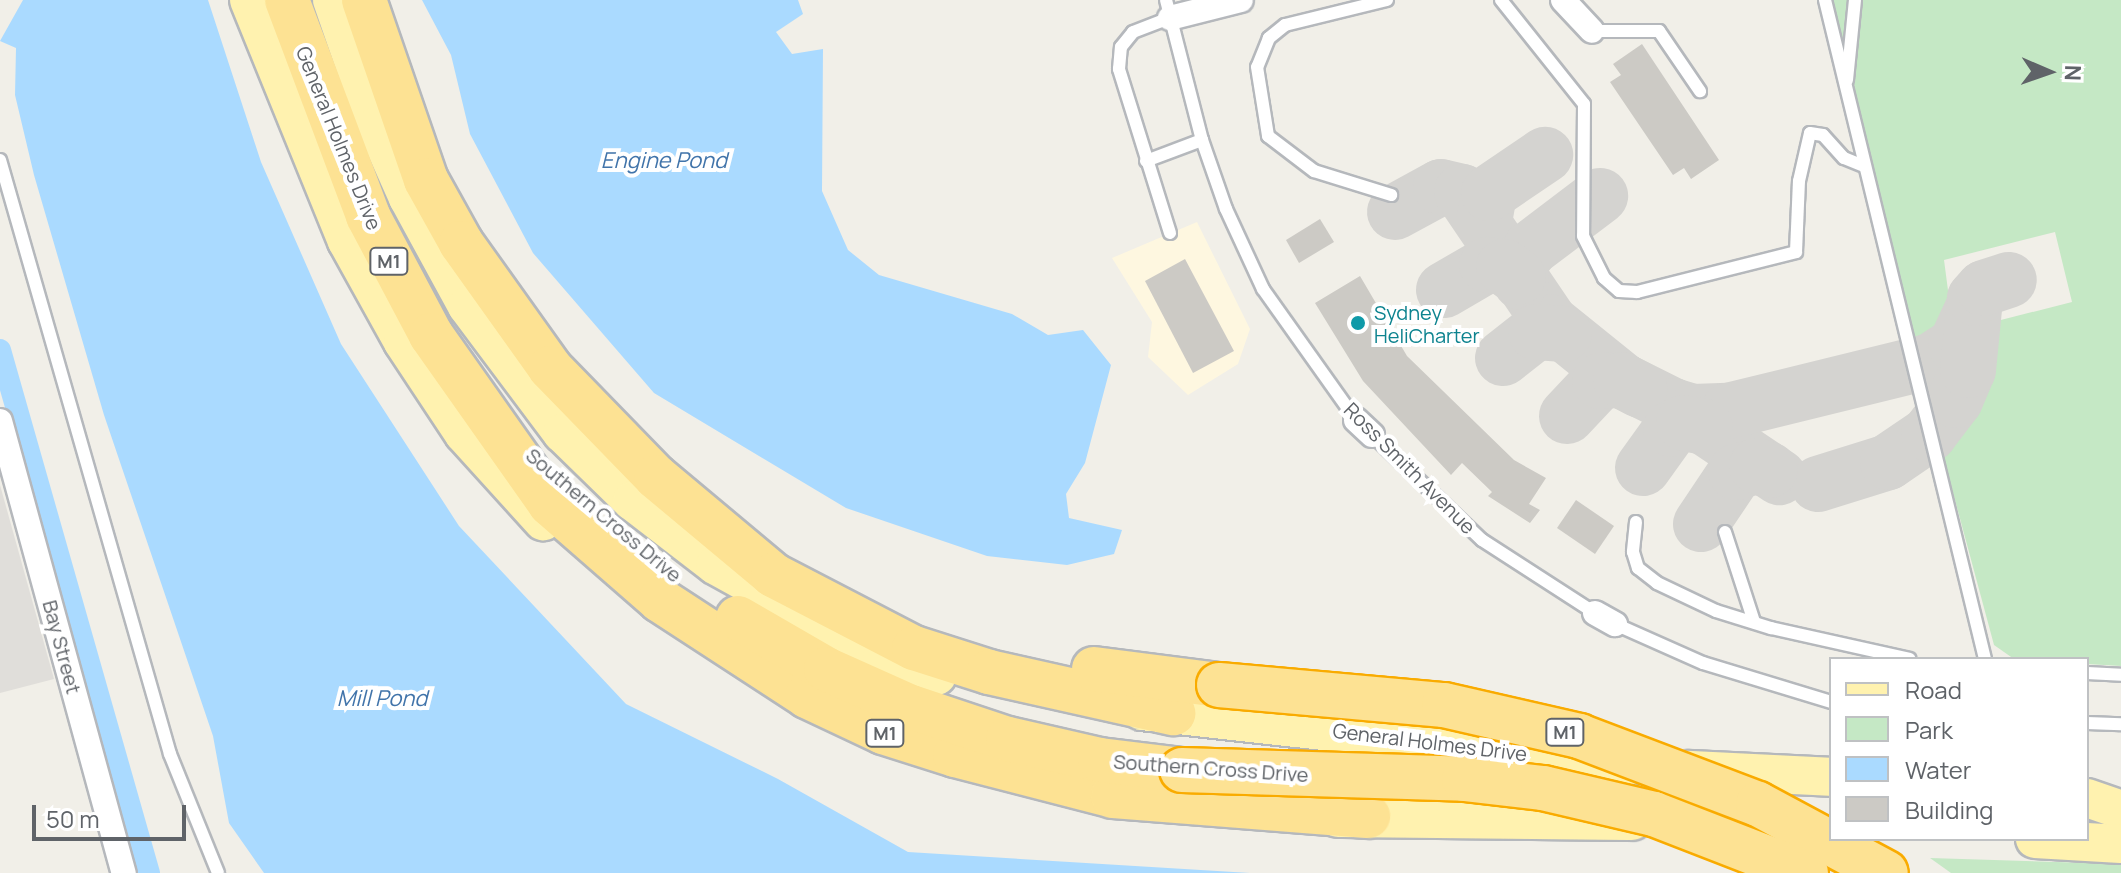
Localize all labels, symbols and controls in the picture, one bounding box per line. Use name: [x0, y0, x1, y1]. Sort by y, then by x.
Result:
north arrow: [2009, 32, 2089, 112]
street label: General Holmes Drive: [291, 43, 387, 233]
text: N: [2058, 64, 2088, 81]
water label: Engine Pond: [601, 148, 727, 174]
road number: M1: [369, 247, 409, 275]
place label: Sydney HeliCharter: [1374, 300, 1480, 347]
marker: Sydney HeliCharter: [1349, 314, 1367, 332]
street label: Ross Smith Avenue: [1339, 397, 1481, 539]
street label: Southern Cross Drive: [521, 443, 687, 587]
street label: Bay Street: [38, 598, 86, 696]
legend: [1829, 657, 2089, 841]
text: Road: [1905, 673, 1962, 706]
water label: Mill Pond: [337, 686, 427, 712]
text: Park: [1905, 713, 1953, 746]
street label: General Holmes Drive: [1331, 718, 1529, 766]
road number: M1: [1545, 718, 1585, 746]
road number: M1: [865, 719, 905, 747]
street label: Southern Cross Drive: [1113, 749, 1309, 787]
text: Water: [1905, 753, 1972, 786]
scale bar: [36, 789, 190, 839]
text: Building: [1905, 793, 1993, 826]
text: 50 m: [46, 802, 100, 835]

